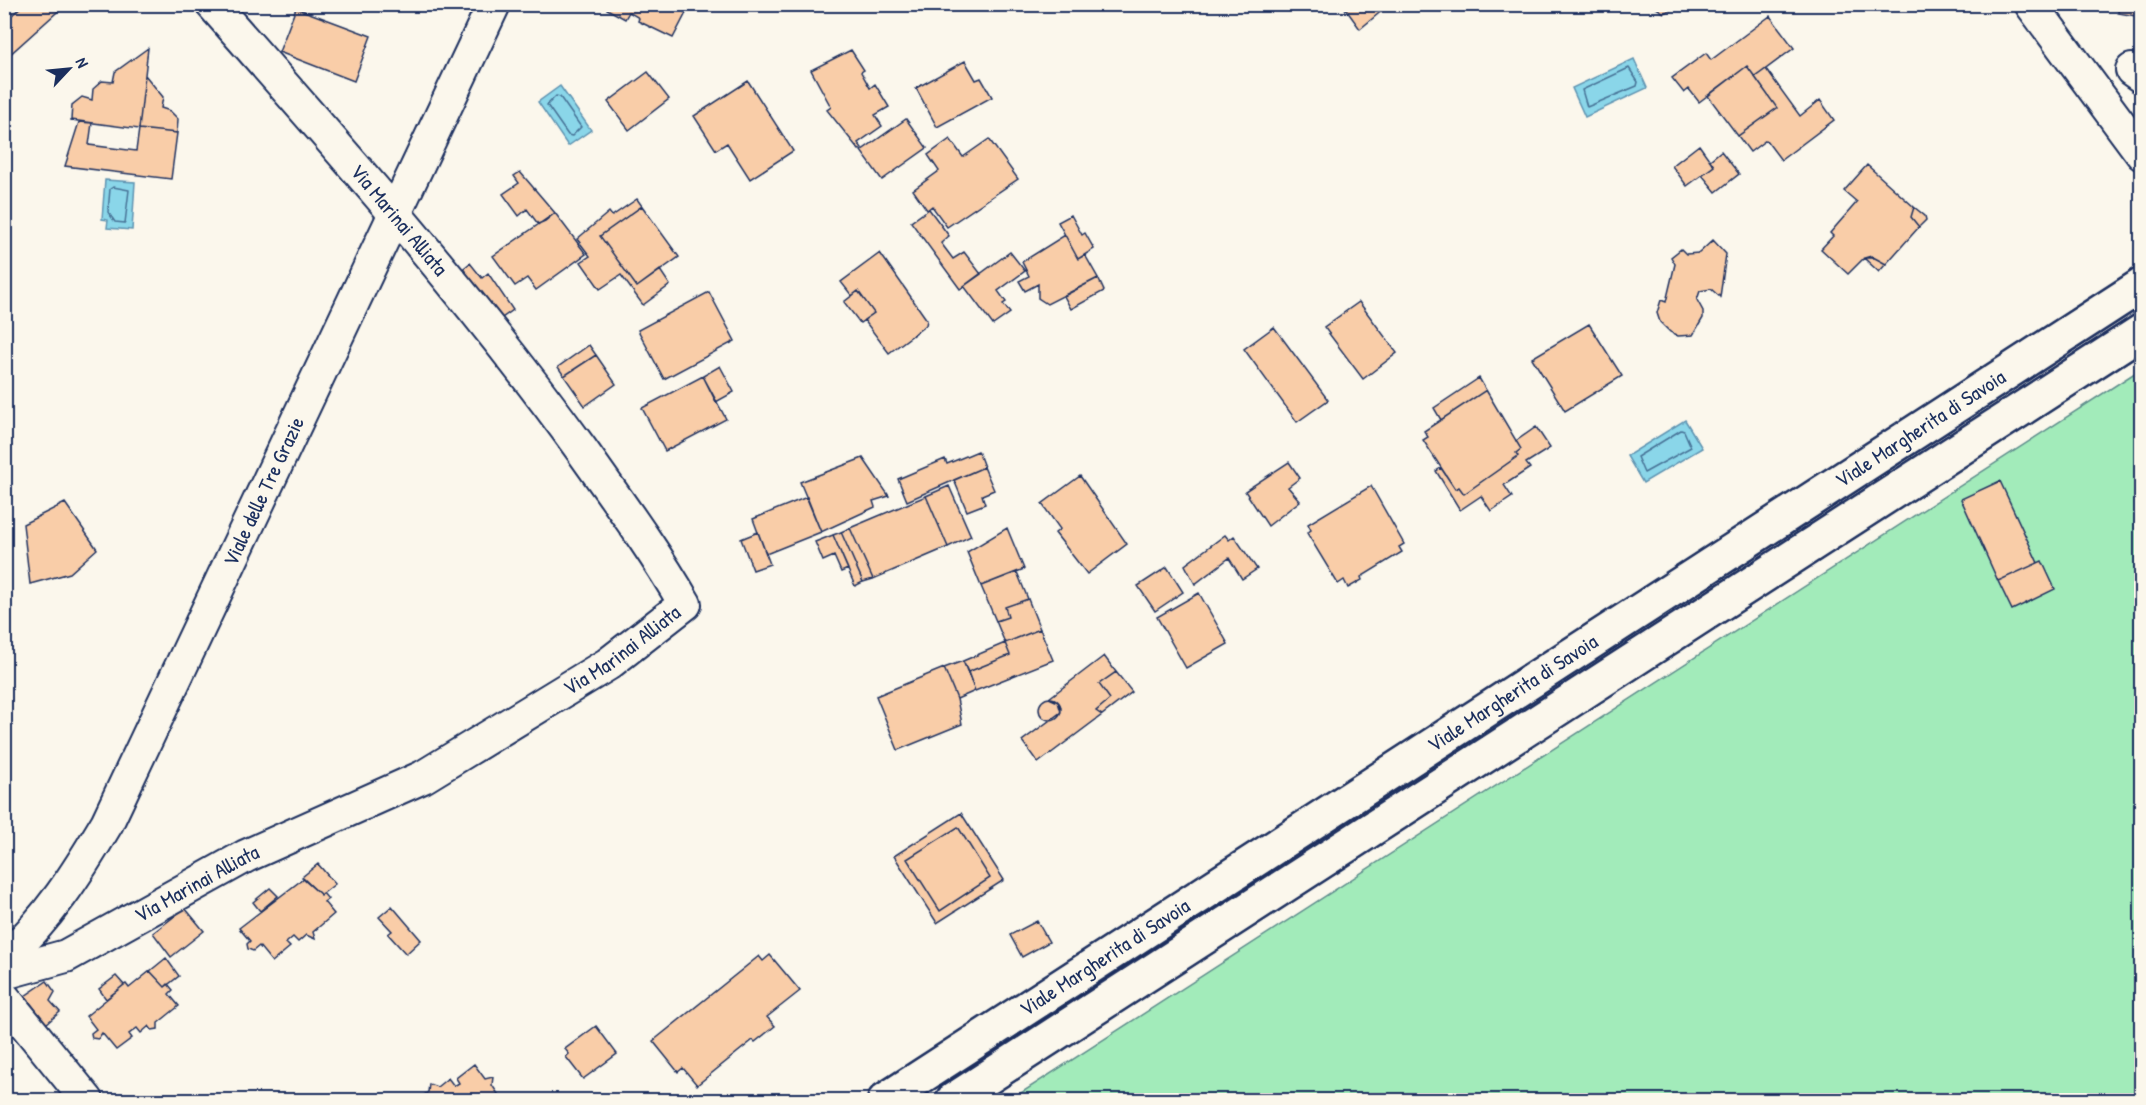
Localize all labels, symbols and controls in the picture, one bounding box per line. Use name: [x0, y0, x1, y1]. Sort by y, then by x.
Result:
north arrow: [39, 39, 99, 99]
text: N: [71, 54, 94, 72]
street label: Via Marinai Alliata: [344, 157, 455, 282]
street label: Viale Margherita di Savoia: [1829, 362, 2011, 494]
street label: Viale delle Tre Grazie: [215, 412, 311, 571]
street label: Via Marinai Alliata: [558, 598, 686, 702]
street label: Viale Margherita di Savoia: [1422, 627, 1603, 759]
street label: Via Marinai Alliata: [129, 837, 263, 929]
street label: Viale Margherita di Savoia: [1014, 891, 1195, 1023]

